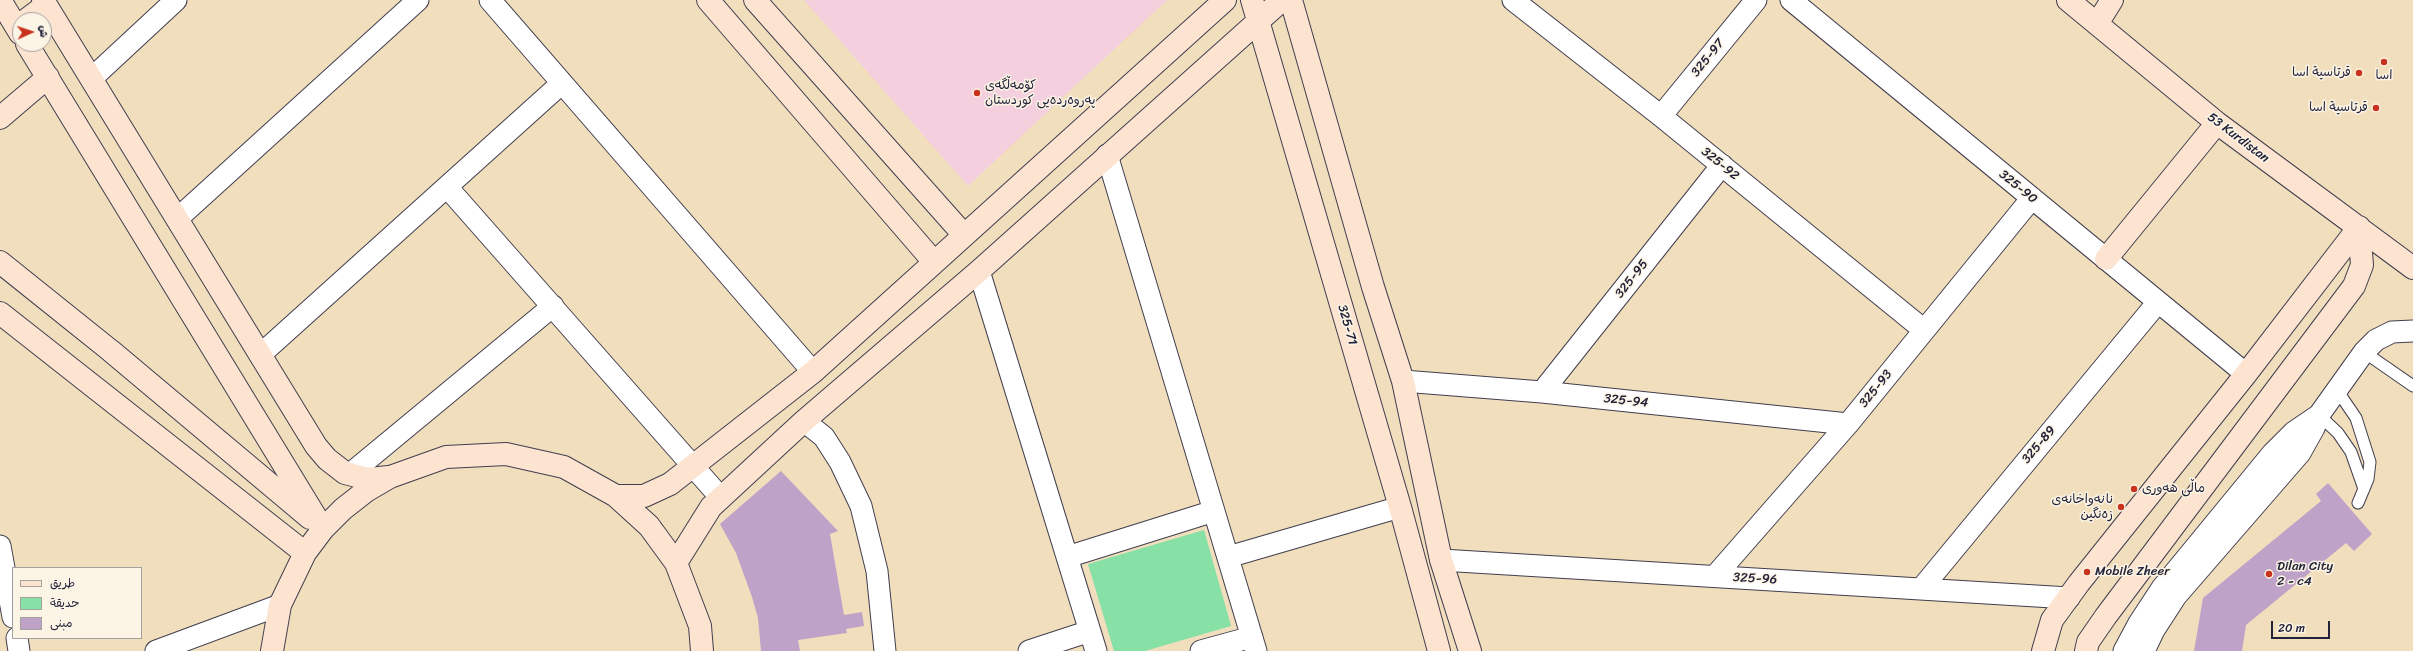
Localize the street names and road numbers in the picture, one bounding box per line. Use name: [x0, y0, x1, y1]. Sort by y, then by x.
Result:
street label: 325-97: [1688, 36, 1728, 80]
street label: 53 Kurdistan: [2204, 110, 2272, 166]
street label: 325-92: [1698, 144, 1742, 184]
street label: 325-90: [1996, 167, 2040, 207]
street label: 325-95: [1612, 257, 1652, 301]
street label: 325-71: [1334, 303, 1360, 347]
street label: 325-93: [1856, 367, 1896, 411]
street label: 325-94: [1603, 391, 1649, 411]
street label: 325-89: [2019, 423, 2059, 467]
street label: 325-96: [1733, 570, 1777, 588]

